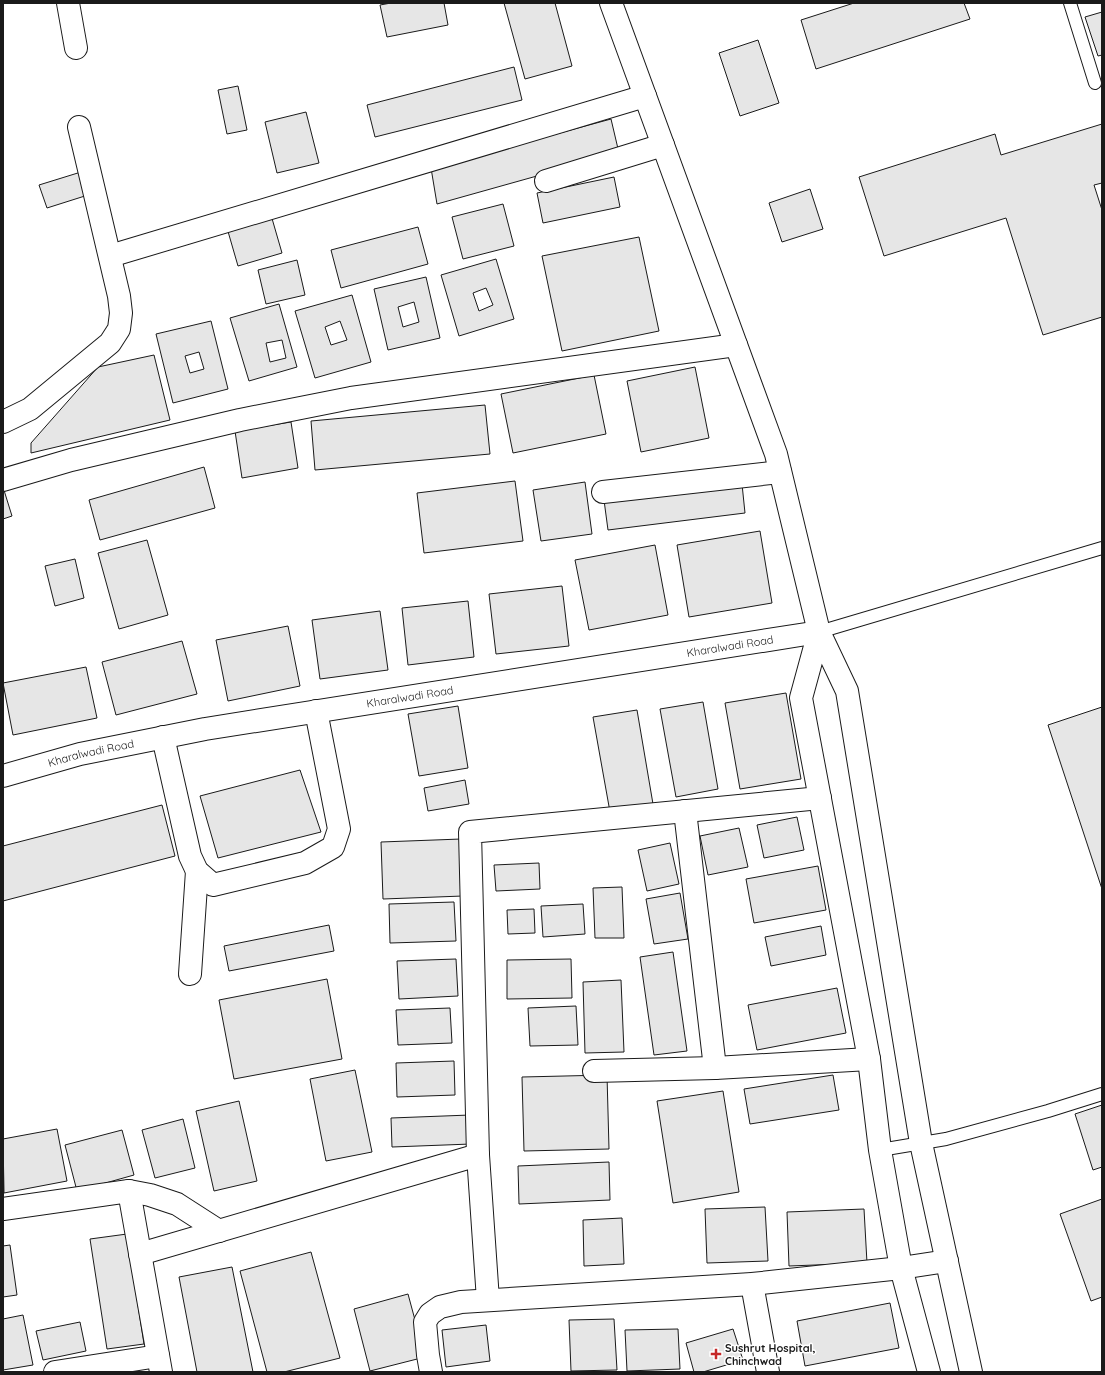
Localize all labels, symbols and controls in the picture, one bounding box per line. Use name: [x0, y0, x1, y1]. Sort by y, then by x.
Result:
street label: Kharalwadi Road: [685, 632, 774, 660]
street label: Kharalwadi Road: [365, 683, 454, 710]
street label: Kharalwadi Road: [46, 736, 135, 770]
place label: Sushrut Hospital, Chinchwad: [725, 1341, 816, 1368]
marker: Sushrut Hospital, Chinchwad: [710, 1348, 722, 1360]

